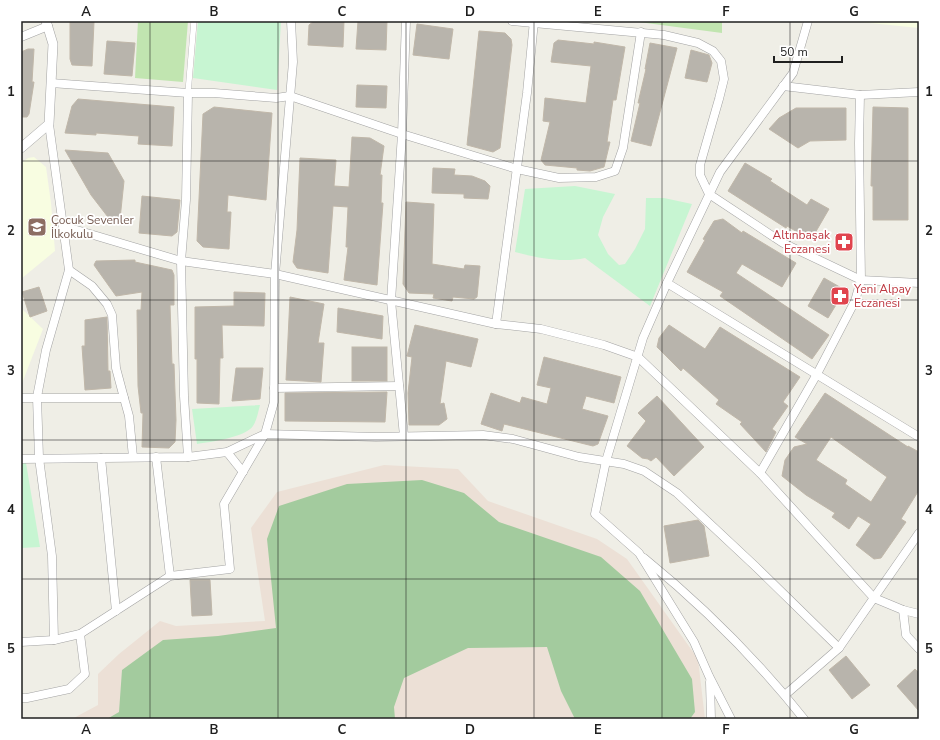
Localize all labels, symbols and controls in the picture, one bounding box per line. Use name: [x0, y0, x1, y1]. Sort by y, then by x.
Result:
text: A: [81, 3, 91, 21]
text: B: [210, 3, 219, 21]
text: C: [338, 3, 347, 21]
text: D: [465, 3, 475, 21]
text: E: [594, 3, 602, 21]
text: F: [722, 3, 730, 21]
text: G: [849, 3, 859, 21]
scale bar: [774, 38, 842, 64]
text: 50 m: [780, 44, 808, 60]
text: 1: [7, 83, 15, 101]
text: 1: [925, 83, 933, 101]
place label: Çocuk Sevenler İlkokulu: [51, 212, 135, 242]
school or university icon: Çocuk Sevenler İlkokulu: [26, 216, 48, 238]
text: 2: [7, 222, 15, 240]
text: 2: [925, 222, 933, 240]
place label: Altınbaşak Eczanesi: [773, 227, 831, 257]
pharmacy icon: Altınbaşak Eczanesi: [833, 231, 855, 253]
place label: Yeni Alpay Eczanesi: [853, 281, 912, 311]
pharmacy icon: Yeni Alpay Eczanesi: [829, 285, 851, 307]
text: 3: [7, 362, 15, 380]
text: 3: [925, 362, 933, 380]
text: 4: [7, 501, 15, 519]
text: 4: [925, 501, 933, 519]
text: 5: [7, 640, 15, 658]
text: 5: [925, 640, 933, 658]
text: A: [81, 721, 91, 739]
text: B: [210, 721, 219, 739]
text: C: [338, 721, 347, 739]
text: D: [465, 721, 475, 739]
text: E: [594, 721, 602, 739]
text: F: [722, 721, 730, 739]
text: G: [849, 721, 859, 739]

